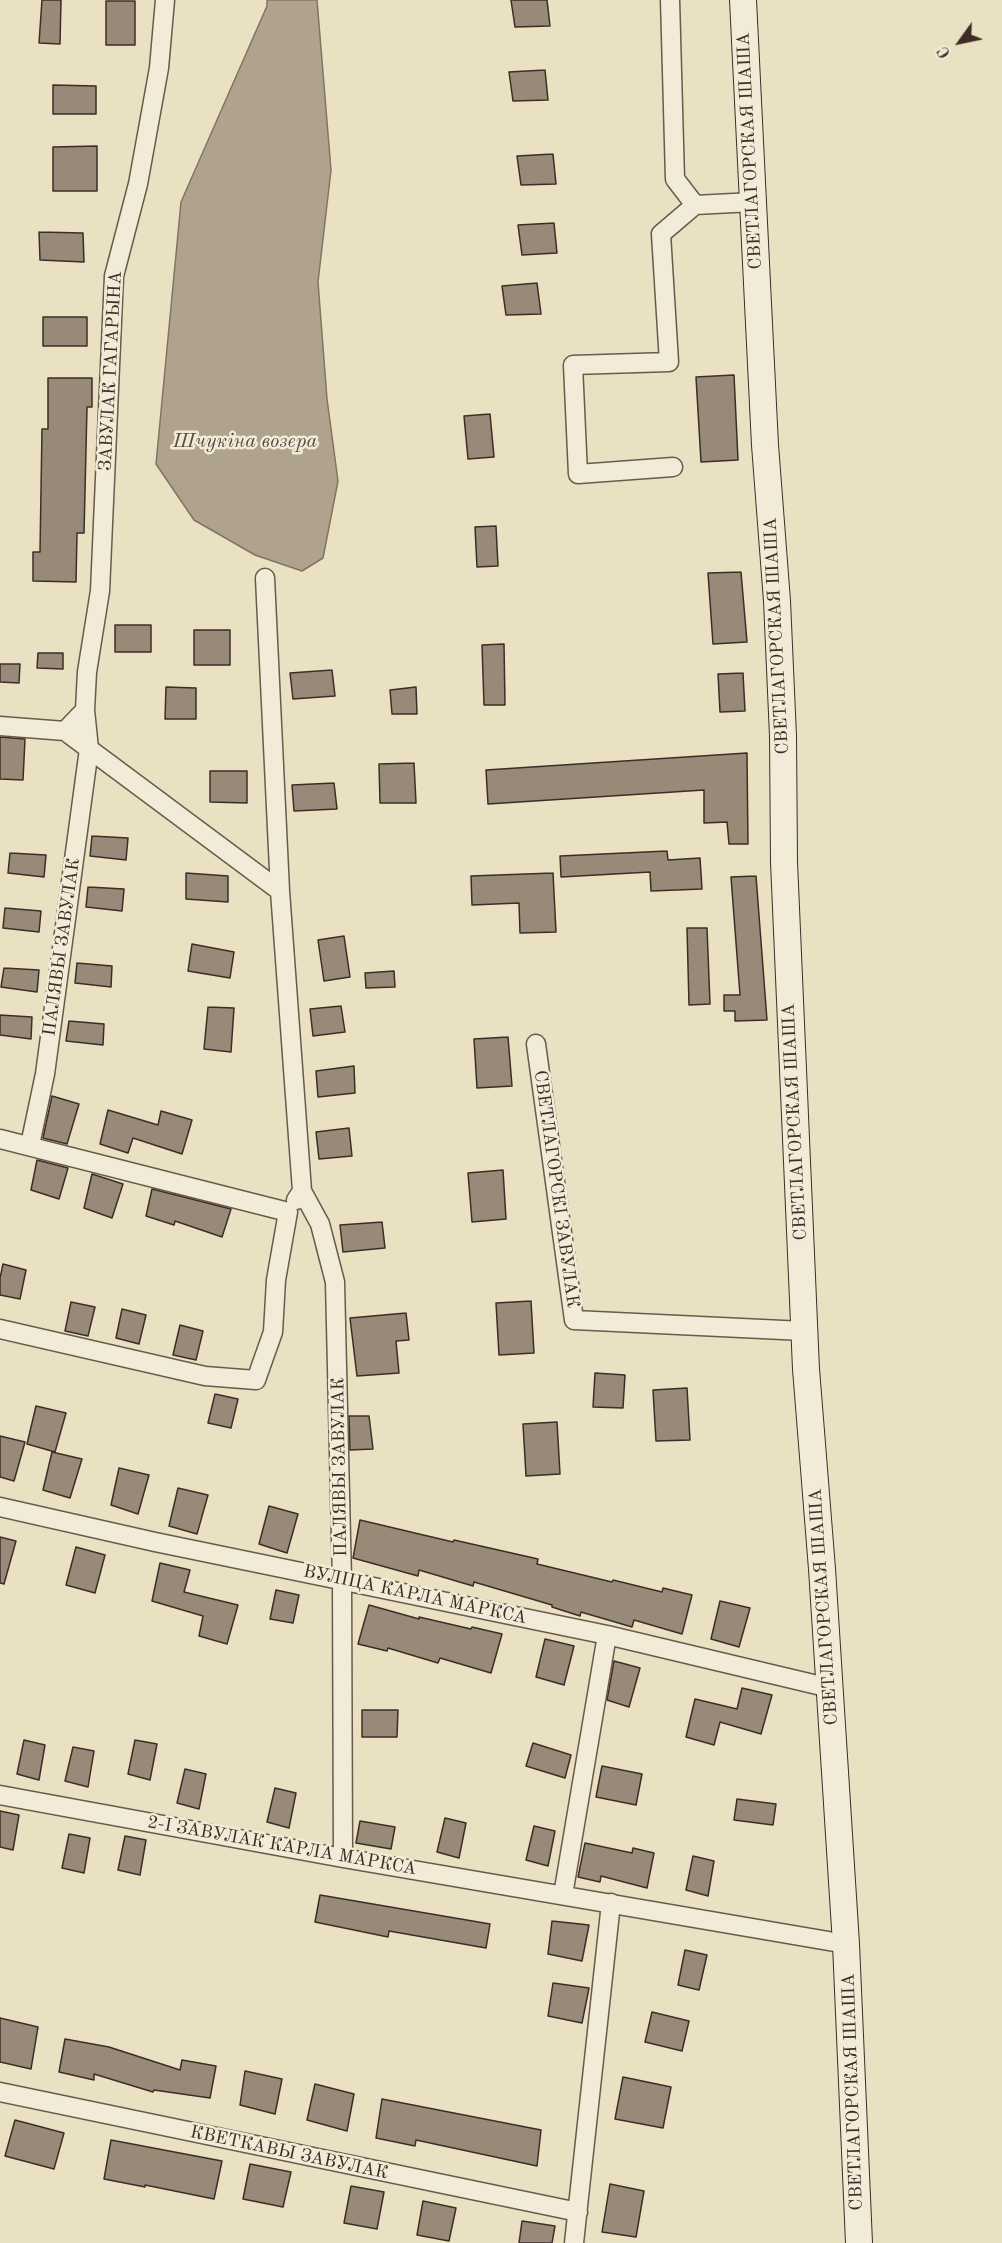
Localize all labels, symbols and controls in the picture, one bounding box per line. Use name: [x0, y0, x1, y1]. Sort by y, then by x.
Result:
north arrow: [930, 12, 990, 72]
street label: СВЕТЛАГОРСКАЯ ШАША: [733, 32, 767, 270]
text: С: [935, 43, 954, 61]
street label: ЗАВУЛАК ГАГАРЫНА: [95, 270, 127, 472]
water label: Шчукіна возера: [173, 430, 317, 454]
street label: СВЕТЛАГОРСКАЯ ШАША: [760, 517, 794, 755]
street label: ПАЛЯВЫ ЗАВУЛАК: [39, 856, 85, 1038]
street label: СВЕТЛАГОРСКАЯ ШАША: [778, 1003, 812, 1241]
street label: СВЕТЛАГОРСКІ ЗАВУЛАК: [529, 1069, 583, 1309]
street label: ПАЛЯВЫ ЗАВУЛАК: [328, 1377, 352, 1557]
street label: СВЕТЛАГОРСКАЯ ШАША: [805, 1488, 843, 1726]
street label: ВУЛІЦА КАРЛА МАРКСА: [301, 1561, 529, 1629]
street label: 2-І ЗАВУЛАК КАРЛА МАРКСА: [146, 1812, 418, 1880]
street label: СВЕТЛАГОРСКАЯ ШАША: [838, 1973, 868, 2211]
street label: КВЕТКАВЫ ЗАВУЛАК: [188, 2121, 390, 2185]

